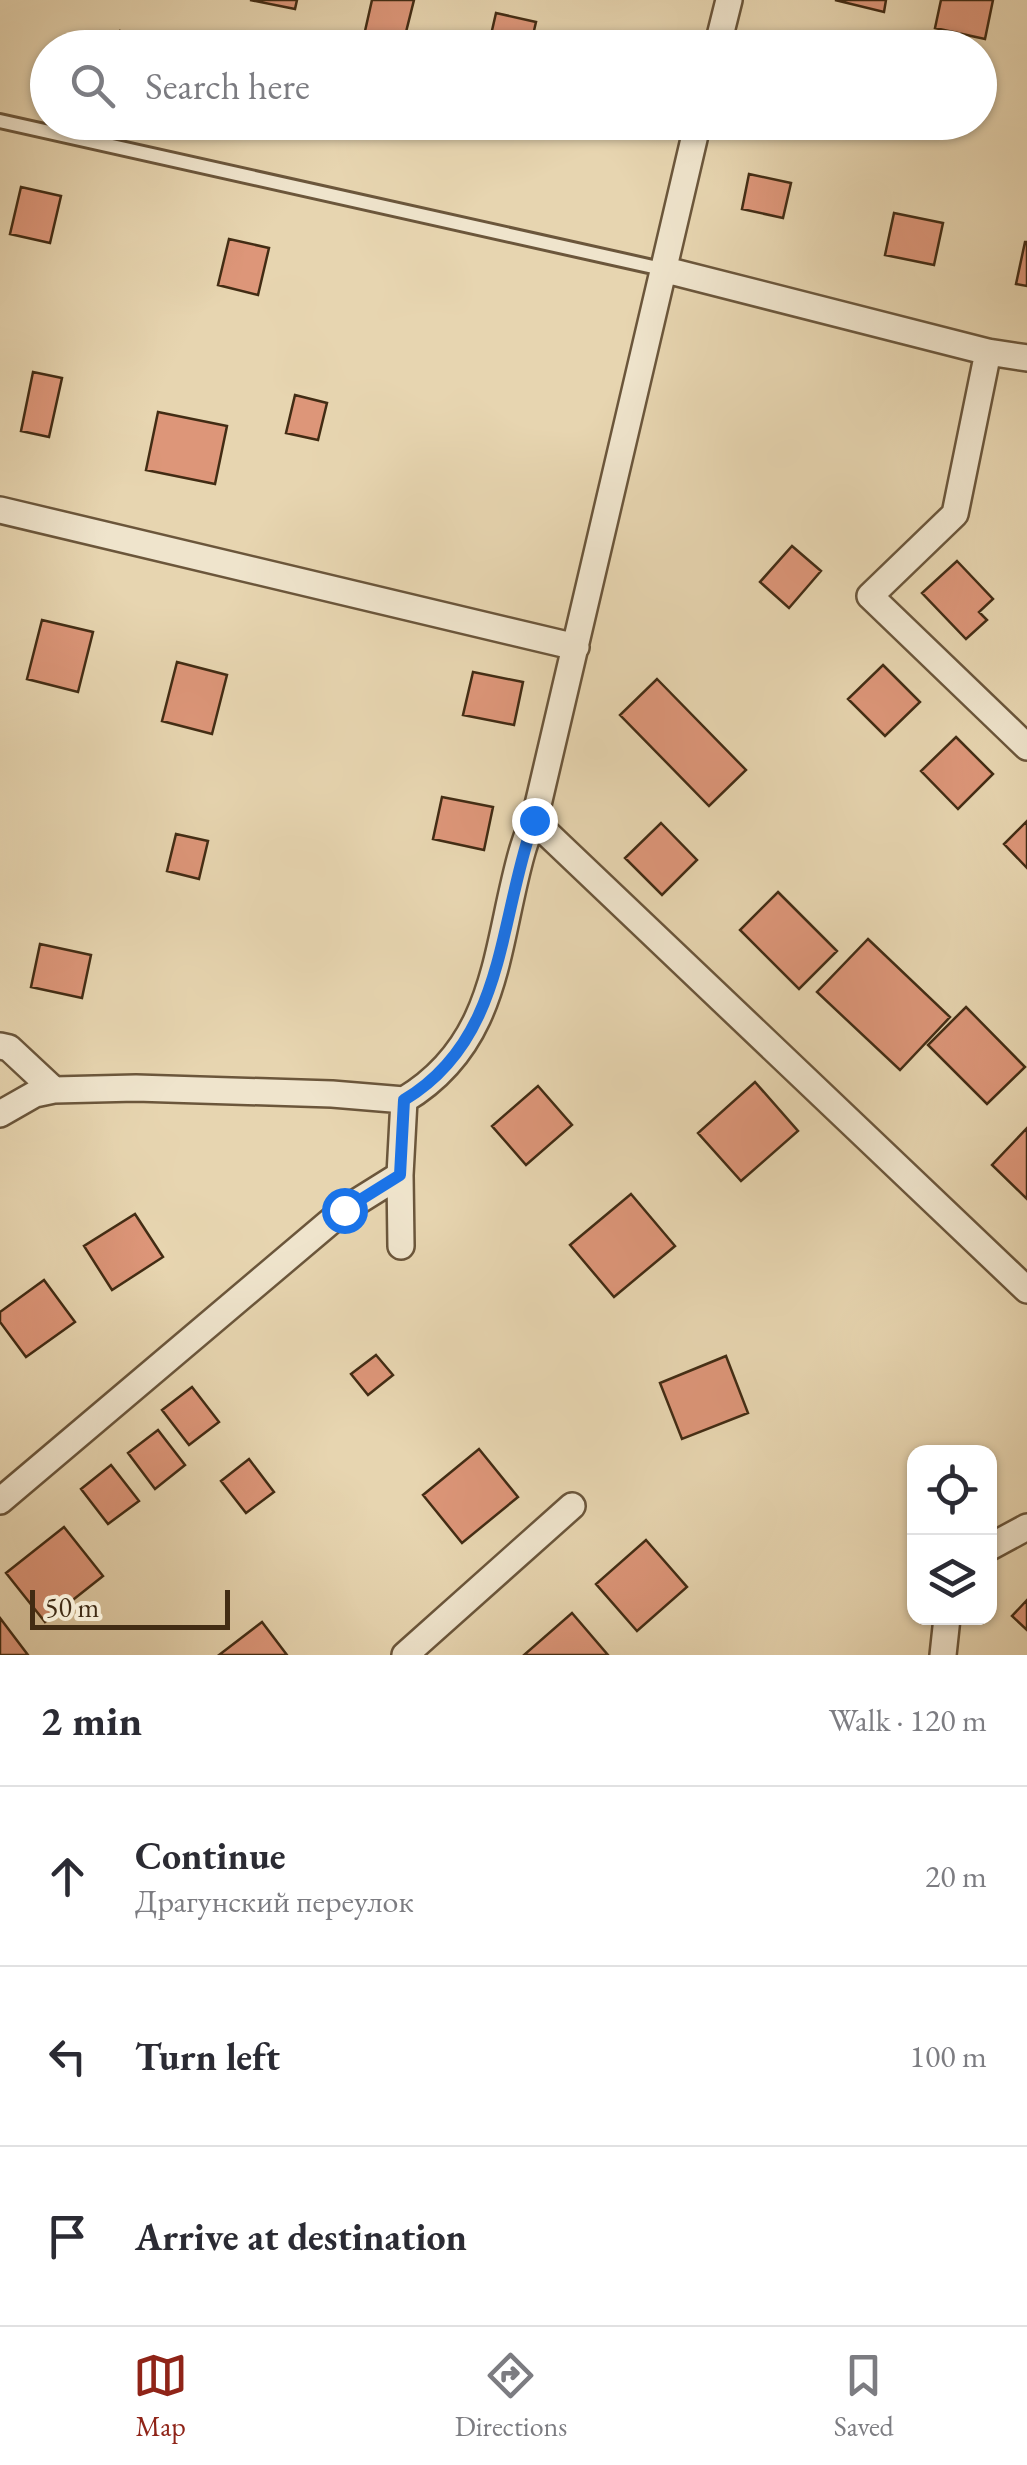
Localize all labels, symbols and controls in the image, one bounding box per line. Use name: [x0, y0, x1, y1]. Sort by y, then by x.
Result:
search box: [30, 30, 997, 140]
icon: search: [65, 58, 120, 113]
text: Search here: [145, 61, 310, 110]
route end: [512, 798, 558, 844]
route start: [322, 1188, 368, 1234]
map controls: [907, 1445, 997, 1625]
button: locate: [907, 1445, 997, 1535]
button: layers: [907, 1535, 997, 1625]
scale bar: [30, 1585, 230, 1630]
text: 50 m: [45, 1589, 99, 1625]
text: 2 min: [40, 1693, 142, 1748]
text: Walk · 120 m: [829, 1699, 987, 1741]
text: Continue: [135, 1831, 286, 1880]
icon: ahead: [40, 1849, 95, 1904]
text: 20 m: [925, 1855, 987, 1897]
text: Драгунский переулок: [135, 1880, 414, 1922]
icon: left: [40, 2029, 95, 2084]
text: Turn left: [135, 2032, 280, 2081]
text: 100 m: [910, 2035, 987, 2077]
icon: arrive: [40, 2209, 95, 2264]
text: Arrive at destination: [135, 2212, 467, 2261]
tab: Map: [133, 2348, 188, 2444]
tab: Directions: [455, 2348, 567, 2444]
tab: Saved: [834, 2348, 894, 2444]

